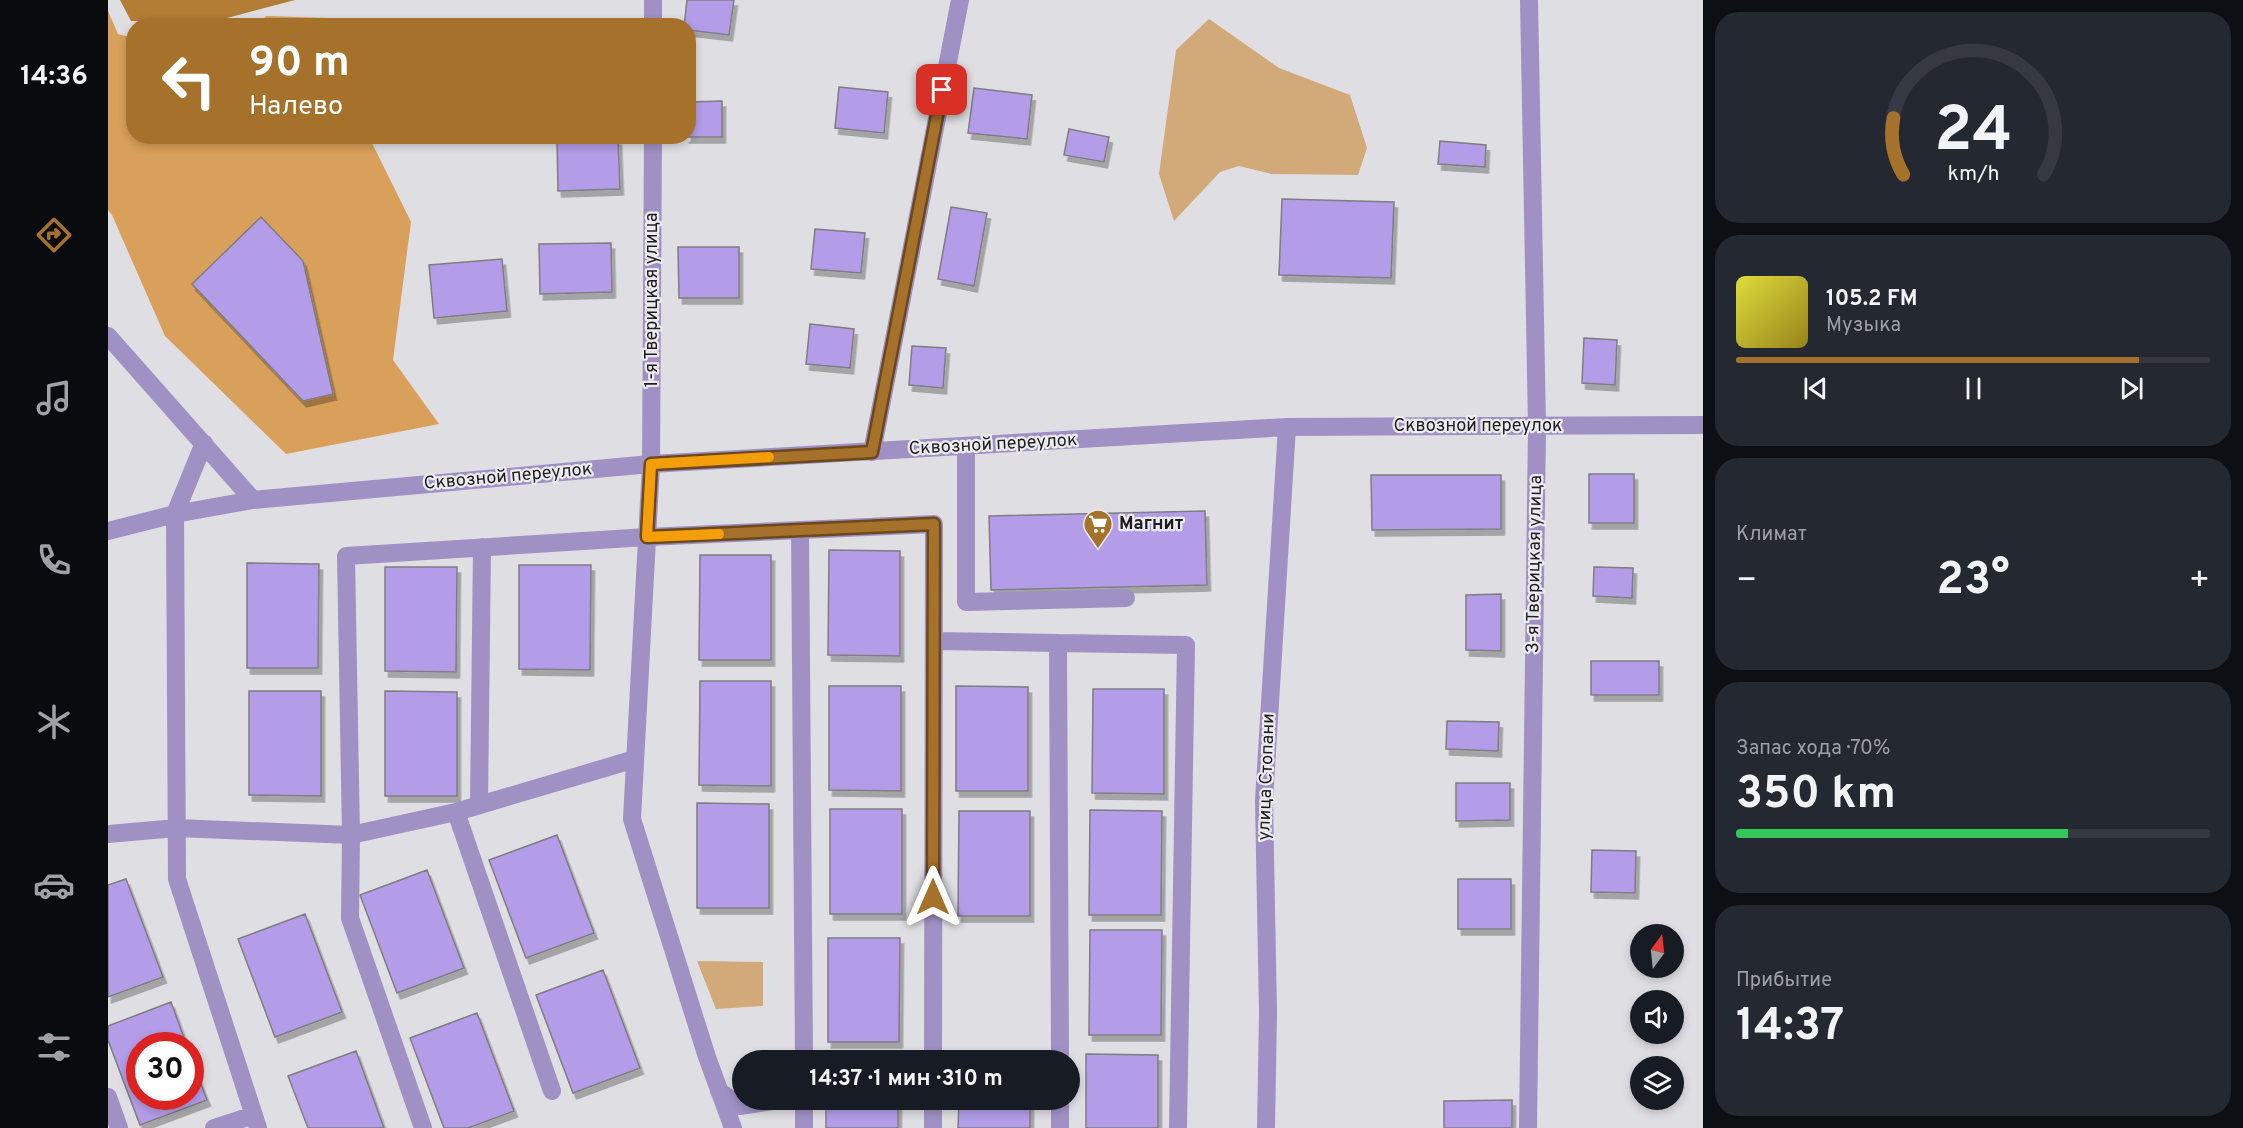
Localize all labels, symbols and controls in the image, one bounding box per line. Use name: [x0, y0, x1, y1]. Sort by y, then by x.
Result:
text: 90 m: [249, 38, 350, 91]
icon: left: [150, 42, 228, 120]
text: 14:36: [20, 60, 88, 94]
pin: [916, 64, 967, 115]
icon: arrive: [925, 73, 958, 106]
text: Налево: [249, 90, 343, 124]
text: 24: [1934, 94, 2012, 173]
text: km/h: [1947, 161, 1999, 188]
street label: 1-я Тверицкая улица: [641, 213, 664, 387]
icon: directions: [33, 214, 75, 256]
text: 105.2 FM: [1826, 286, 1917, 313]
text: Музыка: [1826, 313, 1901, 339]
icon: previous: [1799, 372, 1832, 405]
icon: pause: [1957, 372, 1990, 405]
icon: next: [2115, 372, 2148, 405]
icon: music: [33, 377, 75, 419]
street label: Сквозной переулок: [1394, 415, 1562, 438]
street label: Сквозной переулок: [908, 429, 1078, 461]
street label: Сквозной переулок: [423, 458, 593, 496]
street label: 3-я Тверицкая улица: [1522, 475, 1548, 653]
supermarket icon: Магнит: [1082, 508, 1114, 550]
place label: Магнит: [1119, 513, 1184, 536]
text: Климат: [1736, 522, 1807, 548]
icon: phone: [33, 539, 75, 581]
text: 23°: [1936, 553, 2010, 610]
text: −: [1736, 561, 1757, 603]
text: +: [2189, 561, 2210, 603]
icon: climate: [33, 701, 75, 743]
street label: улица Стопани: [1253, 713, 1281, 841]
text: Запас хода · 70%: [1736, 736, 1890, 762]
text: 350 km: [1736, 767, 1896, 824]
icon: car: [33, 864, 75, 906]
position arrow: [901, 865, 965, 929]
north arrow: [1630, 924, 1684, 978]
map controls: [1630, 924, 1684, 1110]
text: Прибытие: [1736, 968, 1832, 994]
button: sound: [1630, 990, 1684, 1044]
text: 14:37: [1736, 999, 1844, 1056]
icon: filters: [33, 1026, 75, 1068]
speed limit sign: 30: [126, 1032, 204, 1110]
button: layers: [1630, 1056, 1684, 1110]
text: 14:37 · 1 мин · 310 m: [809, 1066, 1003, 1093]

